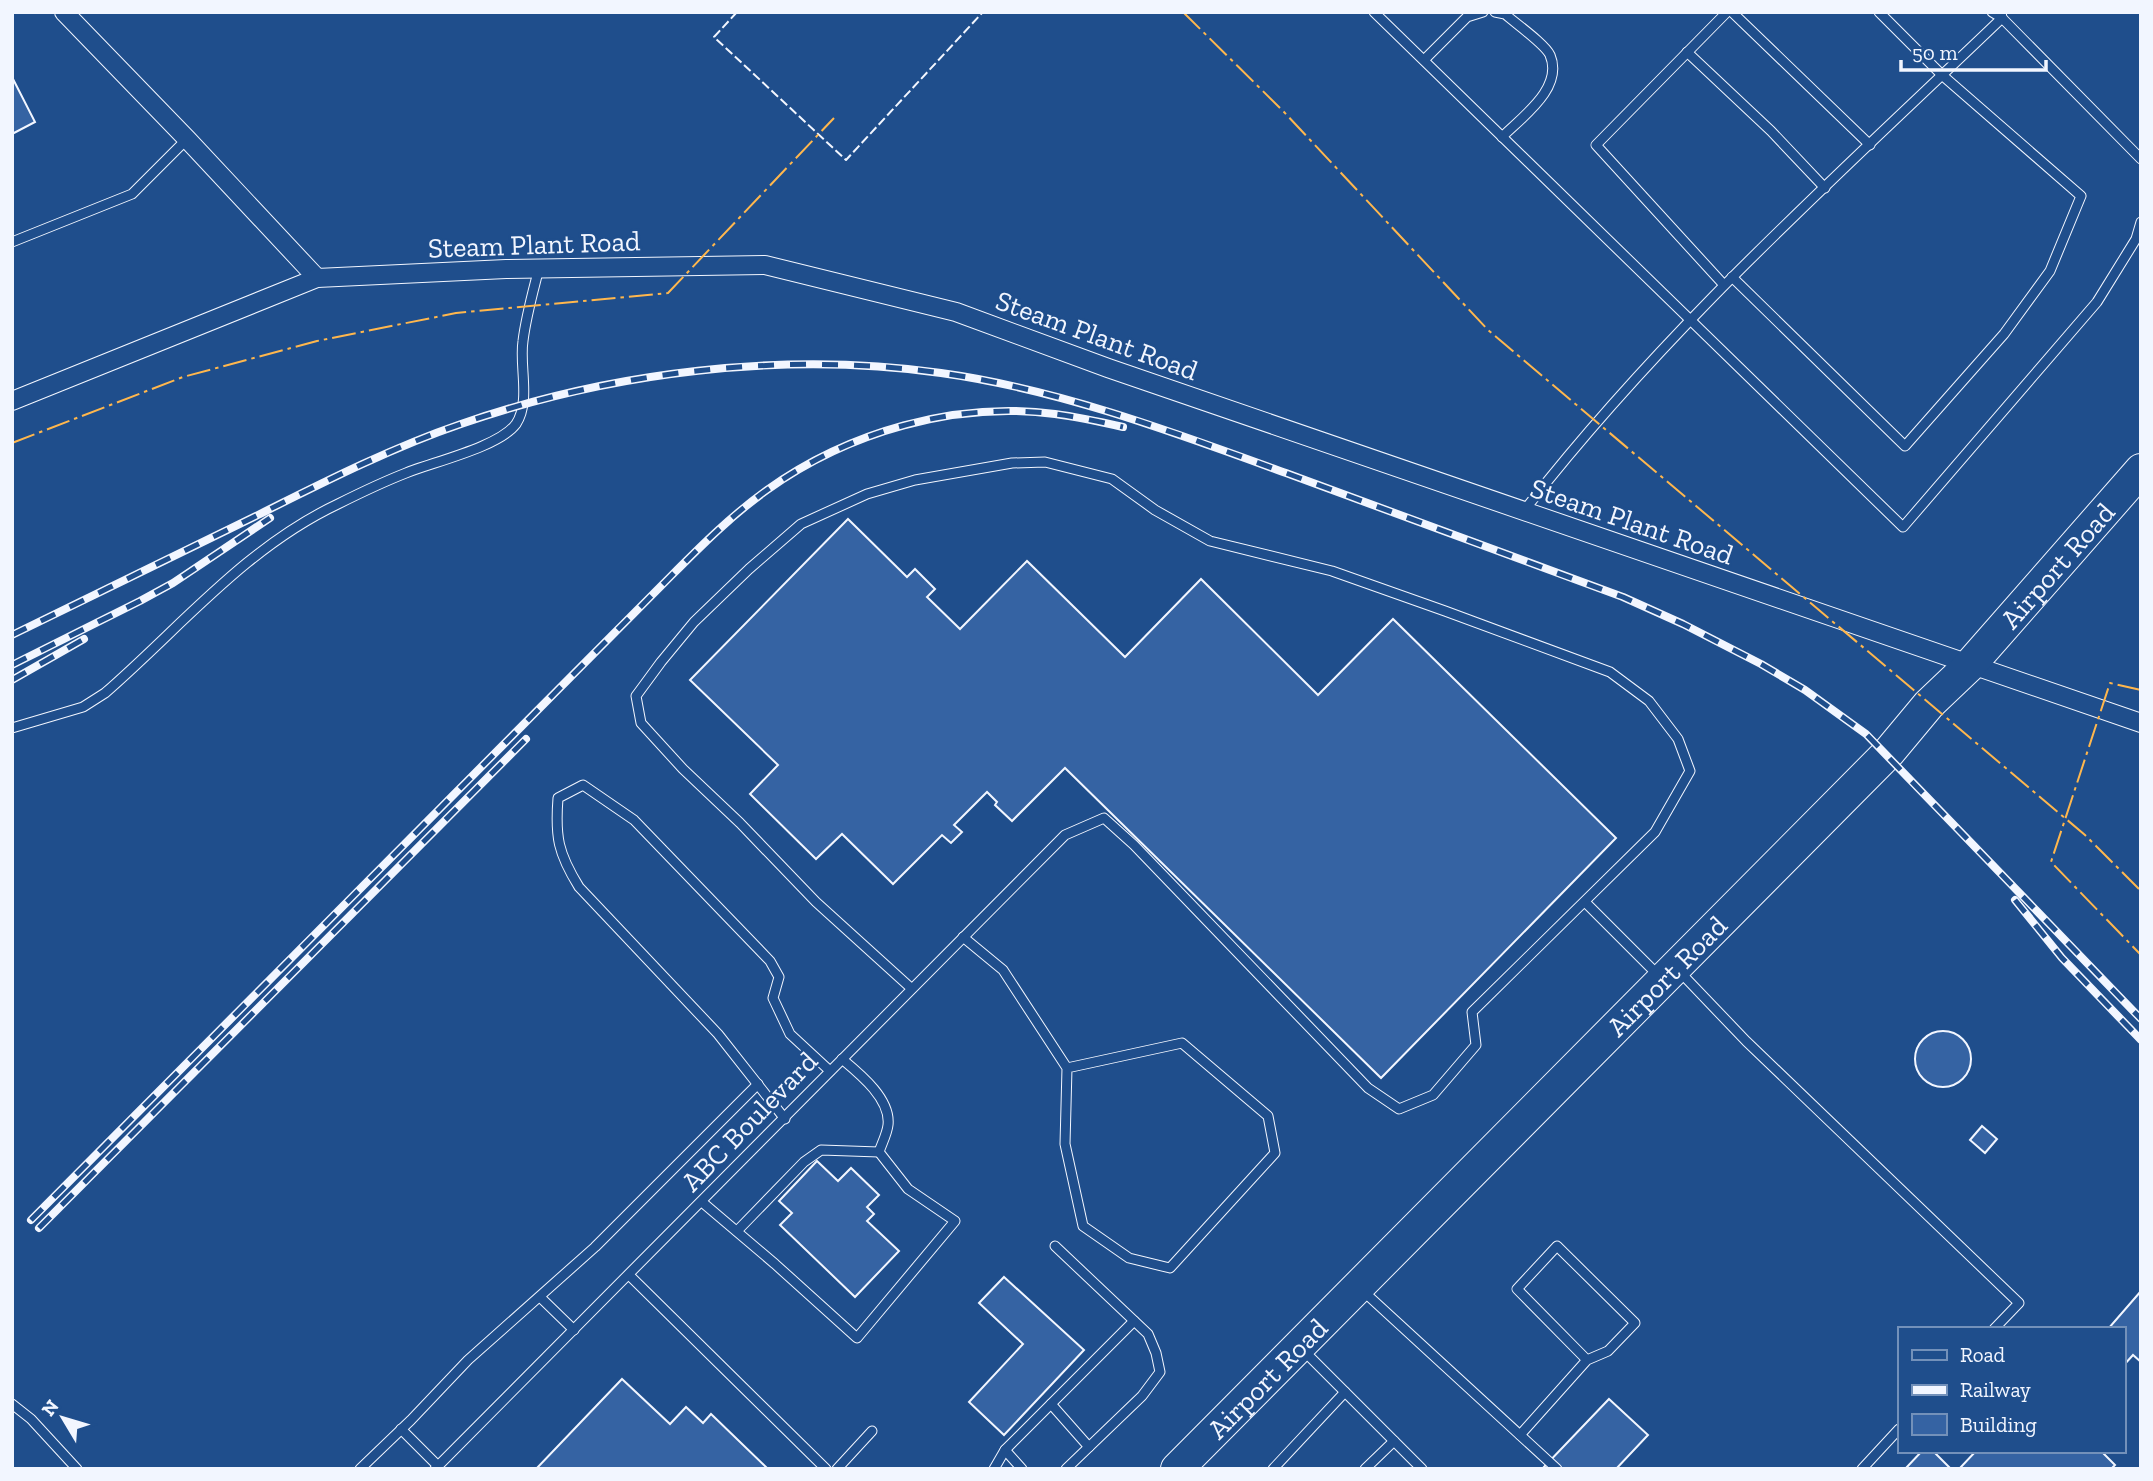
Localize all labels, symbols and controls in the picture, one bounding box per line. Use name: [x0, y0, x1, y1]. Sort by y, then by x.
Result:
scale bar: [1901, 28, 2046, 72]
text: 50 m: [1912, 40, 1958, 65]
street label: Steam Plant Road: [427, 224, 641, 265]
street label: Steam Plant Road: [991, 284, 1202, 387]
street label: Steam Plant Road: [1526, 471, 1738, 572]
street label: Airport Road: [1994, 496, 2122, 635]
street label: Airport Road: [1600, 909, 1734, 1043]
street label: ABC Boulevard: [674, 1045, 824, 1198]
street label: Airport Road: [1201, 1311, 1334, 1446]
legend: [1898, 1327, 2125, 1453]
text: Road: [1960, 1342, 2006, 1367]
text: Railway: [1960, 1377, 2031, 1402]
north arrow: [28, 1383, 98, 1453]
text: N: [36, 1395, 64, 1421]
text: Building: [1960, 1412, 2037, 1437]

